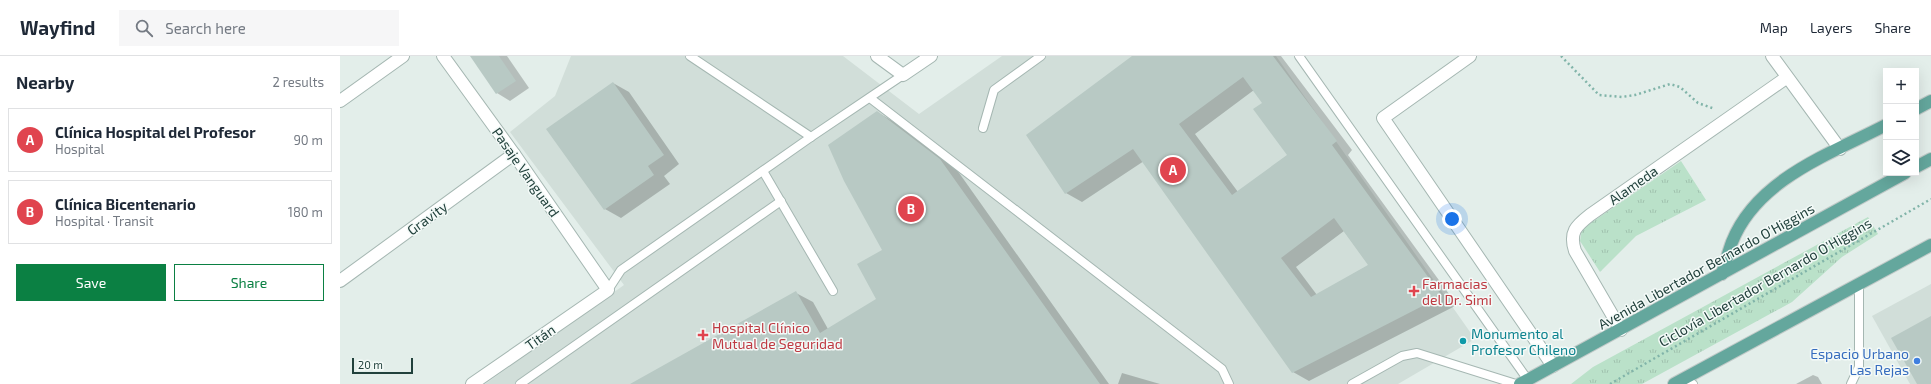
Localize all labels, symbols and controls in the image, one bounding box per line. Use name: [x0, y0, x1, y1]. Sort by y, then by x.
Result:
search box: [119, 10, 399, 46]
text: Wayfind: [20, 16, 95, 39]
icon: search: [133, 17, 155, 39]
text: Search here: [165, 19, 246, 37]
text: Map: [1760, 19, 1788, 36]
text: Layers: [1810, 19, 1852, 36]
text: Share: [1874, 19, 1911, 36]
map controls: [1883, 68, 1919, 176]
button: +: [1883, 68, 1919, 104]
text: Nearby: [16, 72, 74, 92]
text: 2 results: [272, 74, 324, 90]
button: −: [1883, 104, 1919, 140]
text: Clínica Hospital del Profesor: [55, 123, 256, 141]
street label: Pasaje Vanguard: [489, 124, 563, 220]
text: A: [26, 132, 34, 148]
text: 90 m: [293, 132, 323, 148]
button: layers: [1883, 140, 1919, 176]
text: Hospital: [55, 141, 104, 157]
pin: A: [1160, 155, 1186, 185]
street label: Alameda: [1605, 162, 1661, 208]
pin: B: [898, 194, 924, 224]
text: Clínica Bicentenario: [55, 195, 196, 213]
street label: Gravity: [404, 197, 451, 238]
street label: Avenida Libertador Bernardo O'Higgins: [1595, 199, 1817, 333]
text: B: [26, 204, 34, 220]
text: 180 m: [288, 204, 323, 220]
your location: [1442, 209, 1462, 229]
text: Hospital · Transit: [55, 213, 154, 229]
street label: Ciclovía Libertador Bernardo O'Higgins: [1656, 214, 1874, 350]
button: Save: [16, 264, 166, 301]
button: Share: [174, 264, 324, 301]
place label: Farmacias del Dr. Simi: [1422, 275, 1492, 308]
marker: Farmacias del Dr. Simi: [1409, 286, 1419, 296]
place label: Hospital Clínico Mutual de Seguridad: [712, 319, 843, 352]
street label: Titán: [522, 321, 558, 353]
place label: Monumento al Profesor Chileno: [1471, 325, 1576, 358]
marker: Hospital Clínico Mutual de Seguridad: [697, 329, 709, 341]
marker: Monumento al Profesor Chileno: [1458, 336, 1468, 346]
place label: Espacio Urbano Las Rejas: [1810, 345, 1909, 378]
scale bar: [352, 356, 413, 375]
marker: Espacio Urbano Las Rejas: [1912, 356, 1922, 366]
text: 20 m: [358, 358, 383, 371]

